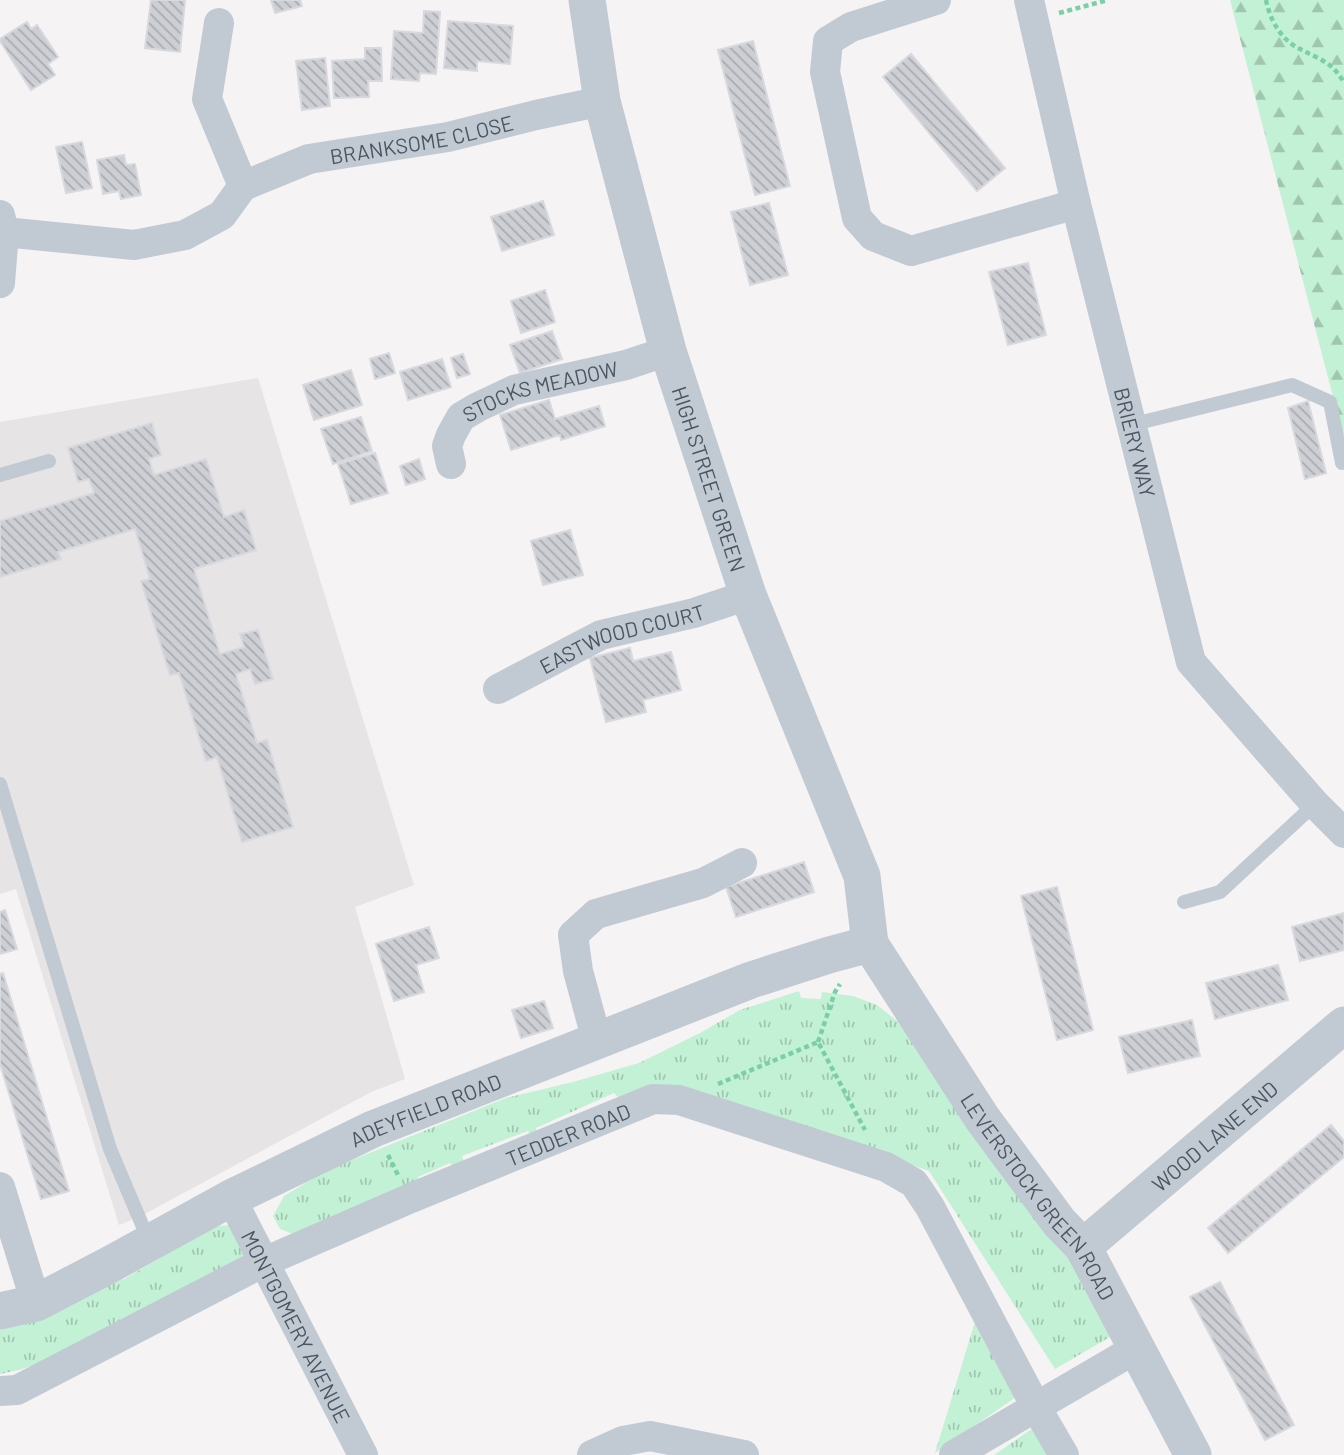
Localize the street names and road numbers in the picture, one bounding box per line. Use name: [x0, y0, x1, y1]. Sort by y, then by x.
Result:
street label: BRANKSOME CLOSE: [328, 109, 516, 168]
street label: STOCKS MEADOW: [457, 355, 620, 426]
street label: HIGH STREET GREEN: [668, 383, 752, 575]
street label: BRIERY WAY: [1110, 385, 1162, 500]
street label: EASTWOOD COURT: [535, 598, 708, 678]
street label: ADEYFIELD ROAD: [345, 1067, 504, 1151]
street label: WOOD LANE END: [1146, 1075, 1282, 1196]
street label: LEVERSTOCK GREEN ROAD: [956, 1088, 1121, 1304]
street label: TEDDER ROAD: [502, 1097, 634, 1170]
street label: MONTGOMERY AVENUE: [237, 1226, 357, 1426]

